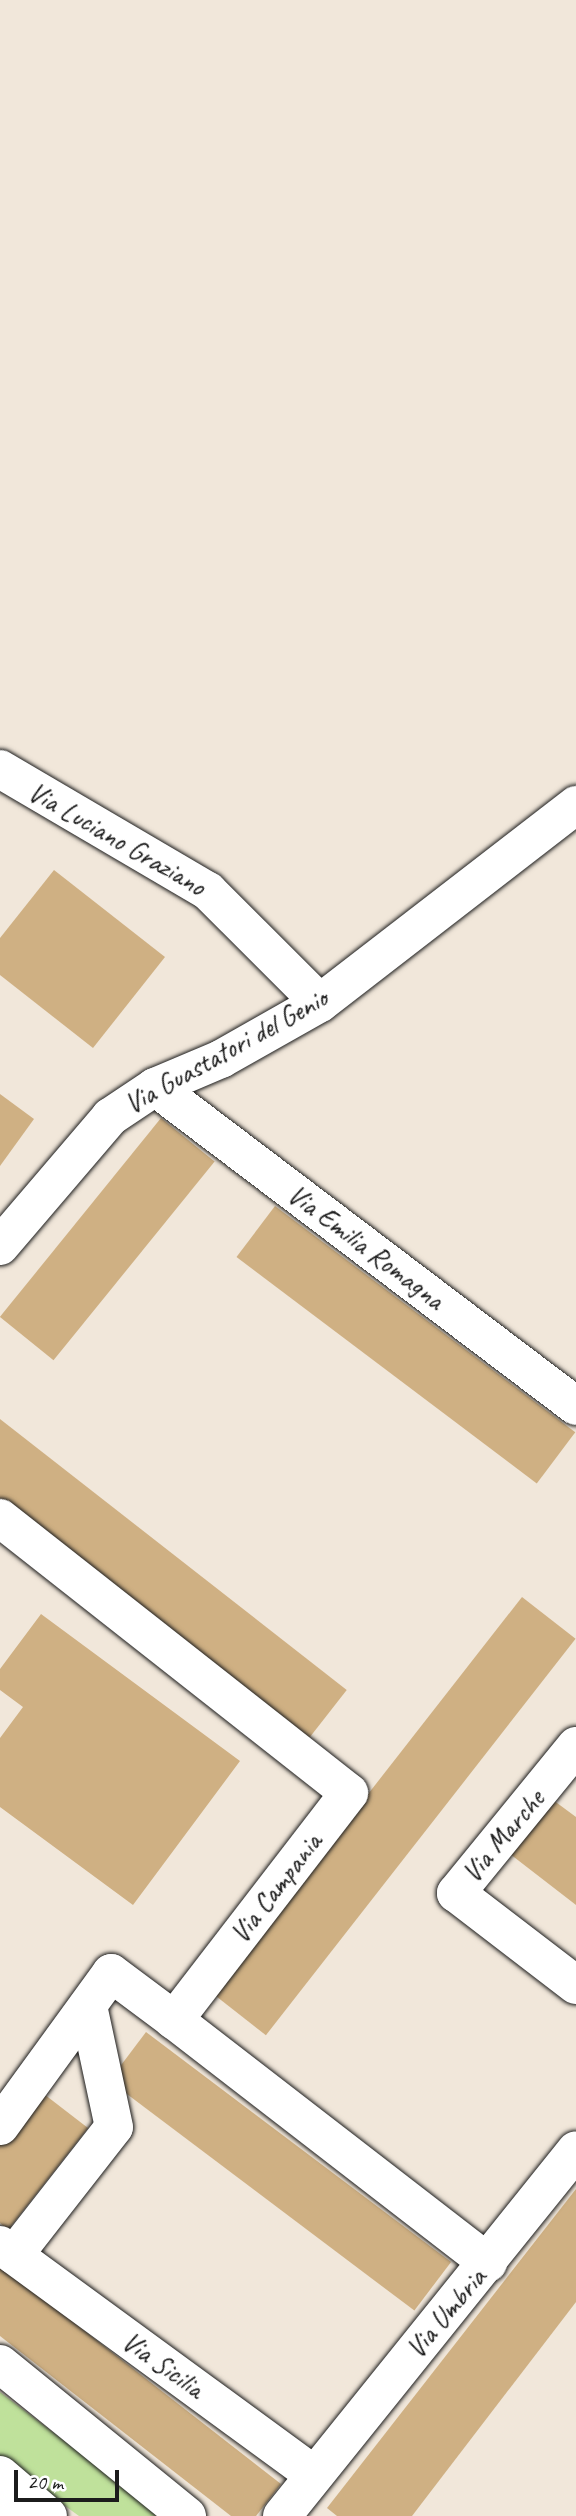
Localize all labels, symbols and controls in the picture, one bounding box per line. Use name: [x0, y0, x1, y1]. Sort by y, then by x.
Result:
street label: Via Luciano Graziano: [23, 775, 211, 903]
street label: Via Guastatori del Genio: [119, 982, 333, 1120]
street label: Via Emilia Romagna: [281, 1177, 451, 1317]
street label: Via Marche: [454, 1783, 552, 1889]
street label: Via Campania: [223, 1826, 329, 1950]
street label: Via Umbria: [399, 2262, 493, 2364]
street label: Via Sicilia: [115, 2324, 211, 2406]
scale bar: [18, 2456, 122, 2500]
text: 20 m: [27, 2469, 63, 2495]

